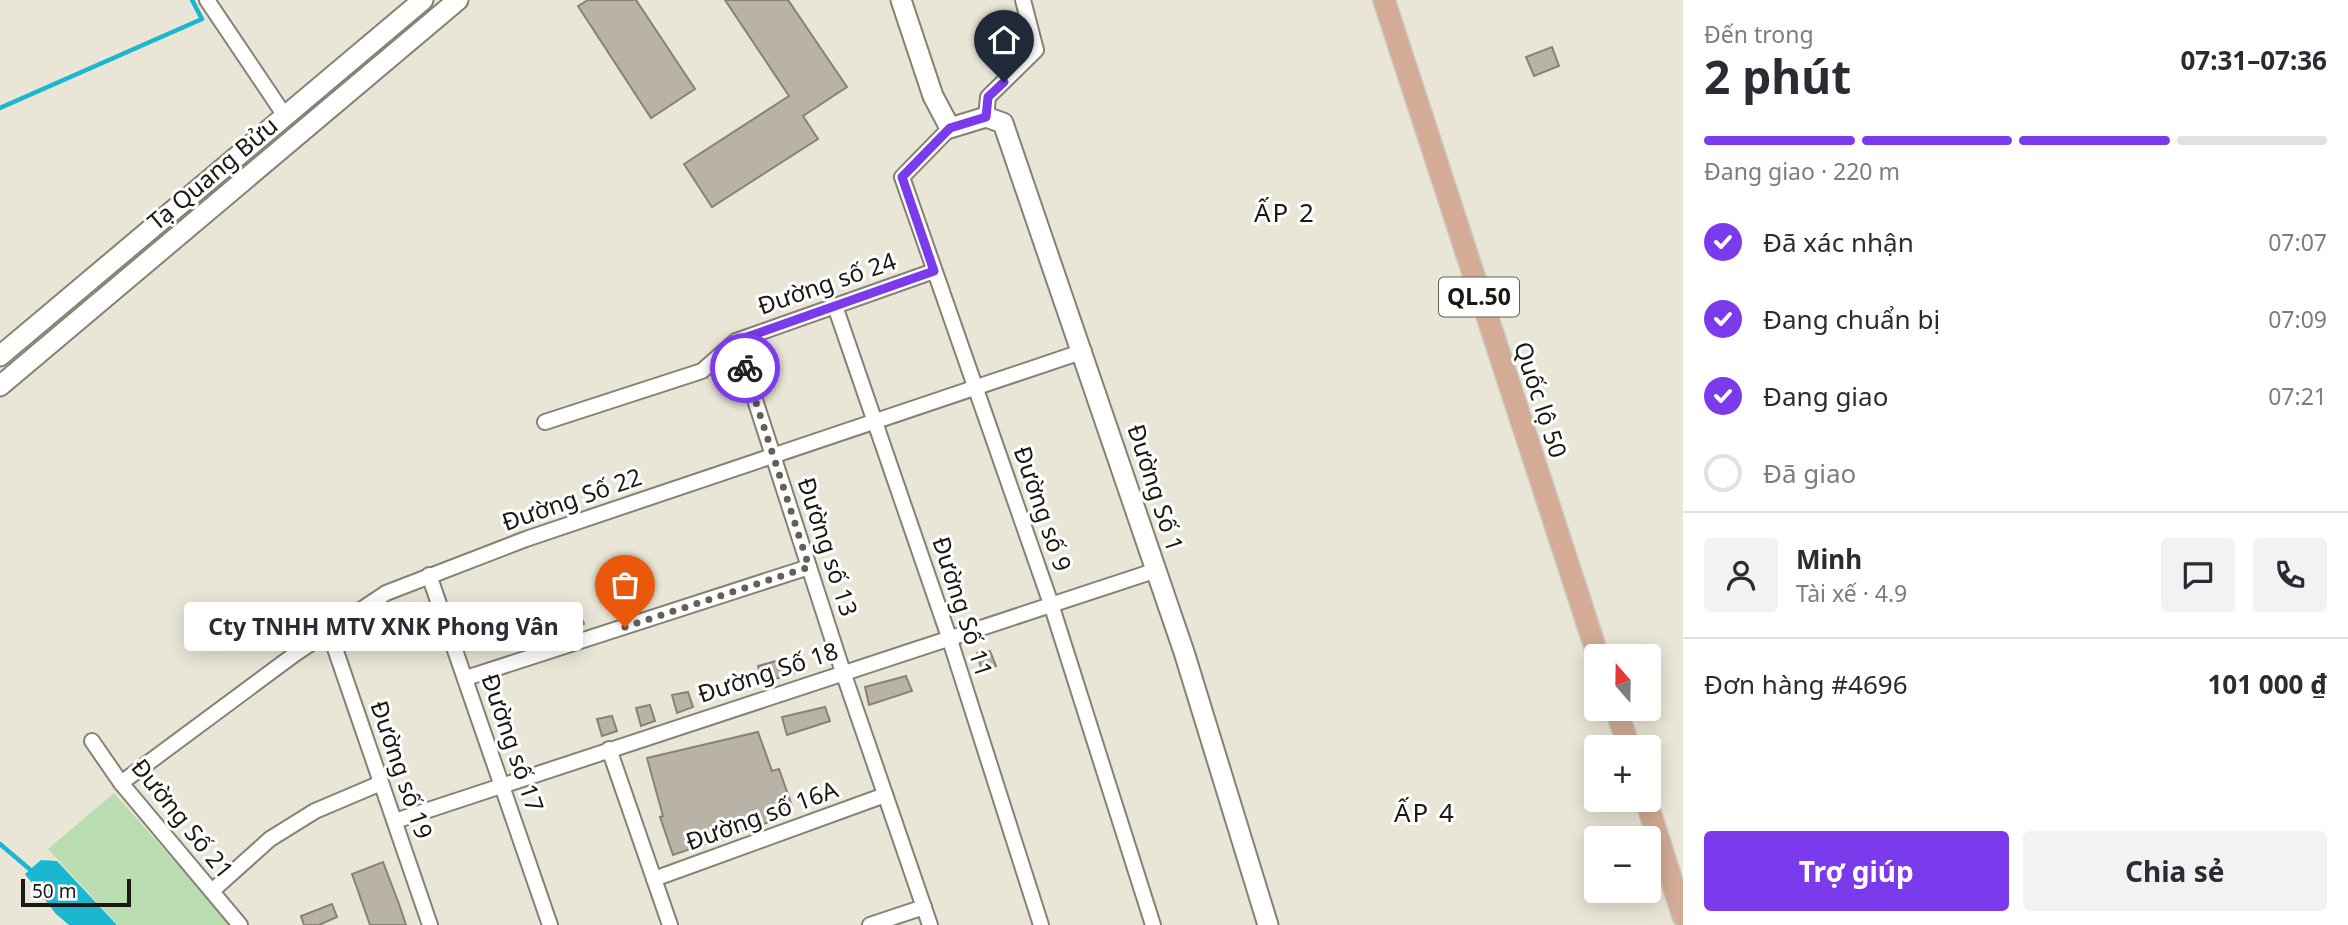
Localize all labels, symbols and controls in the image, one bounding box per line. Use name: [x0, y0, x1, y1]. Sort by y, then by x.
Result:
pin: [974, 10, 1034, 82]
text: Đến trong: [1704, 18, 1814, 50]
icon: home: [985, 21, 1023, 59]
text: 07:31–07:36: [2180, 42, 2327, 78]
text: 2 phút: [1704, 45, 1851, 107]
street label: Tạ Quang Bửu: [140, 109, 284, 237]
text: Đang giao · 220 m: [1704, 155, 1900, 187]
district label: ẤP 2: [1254, 194, 1316, 230]
icon: check: [1704, 223, 1742, 261]
text: Đã xác nhận: [1763, 224, 1914, 260]
text: 07:07: [2268, 226, 2327, 258]
street label: Đường số 24: [753, 243, 900, 322]
road number: QL.50: [1439, 278, 1519, 316]
icon: check: [1704, 300, 1742, 338]
text: Đang chuẩn bị: [1763, 301, 1940, 337]
text: 07:09: [2268, 303, 2327, 335]
courier: [710, 333, 780, 403]
street label: Quốc lộ 50: [1507, 337, 1576, 462]
icon: bike: [726, 349, 764, 387]
icon: check: [1704, 377, 1742, 415]
text: Đang giao: [1763, 378, 1888, 414]
text: 07:21: [2268, 380, 2327, 412]
street label: Đường Số 1: [1120, 420, 1193, 555]
street label: Đường số 9: [1007, 442, 1080, 575]
text: Đã giao: [1763, 455, 1856, 491]
street label: Đường Số 22: [497, 459, 646, 538]
street label: Đường số 13: [790, 473, 866, 620]
street label: Đường Số 11: [925, 532, 1002, 681]
button: person: [1704, 538, 1778, 612]
button: chat: [2161, 538, 2235, 612]
button: phone: [2253, 538, 2327, 612]
text: Minh: [1796, 541, 1862, 577]
pin: [595, 555, 655, 627]
icon: bag: [606, 566, 644, 604]
text: Tài xế · 4.9: [1796, 577, 1907, 609]
callout: Cty TNHH MTV XNK Phong Vân: [184, 602, 583, 652]
text: Cty TNHH MTV XNK Phong Vân: [208, 610, 559, 642]
street label: Đường Số 18: [693, 633, 842, 710]
north arrow: [1584, 644, 1661, 721]
map controls: [1584, 644, 1661, 903]
text: Đơn hàng #4696: [1704, 666, 1908, 702]
text: 101 000 ₫: [2207, 666, 2327, 702]
street label: Đường số 17: [474, 669, 552, 816]
street label: Đường số 19: [363, 696, 441, 843]
button: +: [1584, 735, 1661, 812]
street label: Đường Số 21: [124, 751, 242, 885]
street label: Đường số 16A: [681, 772, 843, 857]
district label: ẤP 4: [1394, 794, 1456, 830]
button: −: [1584, 826, 1661, 903]
button: Trợ giúp: [1704, 831, 2009, 911]
button: Chia sẻ: [2023, 831, 2327, 911]
scale bar: [21, 876, 131, 908]
text: 50 m: [32, 878, 76, 904]

